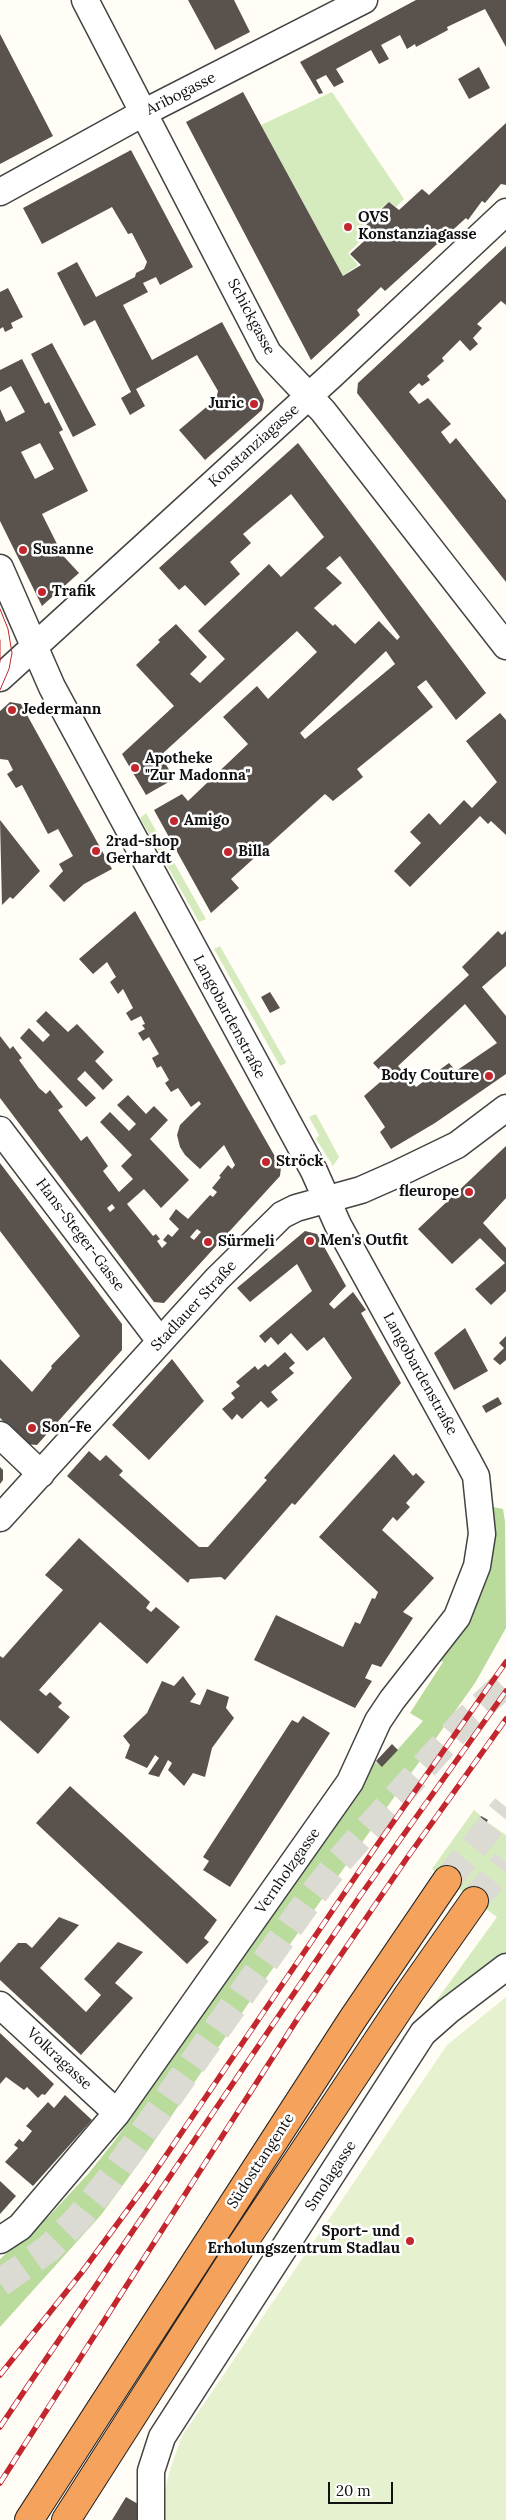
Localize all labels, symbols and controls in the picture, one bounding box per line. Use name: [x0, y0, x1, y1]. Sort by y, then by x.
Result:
street label: Aribogasse: [143, 69, 219, 119]
place label: OVS Konstanziagasse: [358, 209, 476, 244]
marker: OVS Konstanziagasse: [342, 221, 354, 233]
street label: Schickgasse: [223, 276, 279, 358]
place label: Juric: [208, 395, 244, 413]
marker: Juric: [248, 398, 260, 410]
street label: Konstanziagasse: [205, 401, 303, 491]
place label: Susanne: [33, 541, 93, 559]
marker: Susanne: [17, 544, 29, 556]
place label: Trafik: [52, 583, 96, 601]
marker: Trafik: [36, 586, 48, 598]
place label: Jedermann: [22, 701, 101, 719]
marker: Jedermann: [6, 704, 18, 716]
place label: Apotheke "Zur Madonna": [145, 750, 250, 785]
marker: Apotheke "Zur Madonna": [129, 762, 141, 774]
place label: Amigo: [184, 812, 229, 830]
marker: Amigo: [168, 815, 180, 827]
place label: 2rad-shop Gerhardt: [106, 833, 179, 868]
place label: Billa: [238, 843, 270, 861]
marker: 2rad-shop Gerhardt: [90, 845, 102, 857]
marker: Billa: [222, 846, 234, 858]
street label: Langobardenstraße: [189, 952, 269, 1082]
place label: Body Couture: [381, 1067, 479, 1085]
marker: Body Couture: [483, 1070, 495, 1082]
place label: Ströck: [276, 1153, 323, 1171]
marker: Ströck: [260, 1156, 272, 1168]
street label: Hans-Steger-Gasse: [32, 1175, 128, 1295]
place label: fleurope: [399, 1183, 459, 1201]
marker: fleurope: [463, 1186, 475, 1198]
place label: Men's Outfit: [320, 1232, 408, 1250]
place label: Sürmeli: [218, 1233, 275, 1251]
marker: Men's Outfit: [304, 1235, 316, 1247]
marker: Sürmeli: [202, 1236, 214, 1248]
street label: Stadlauer Straße: [148, 1257, 240, 1355]
street label: Langobardenstraße: [379, 1310, 461, 1438]
place label: Son-Fe: [42, 1419, 92, 1437]
marker: Son-Fe: [26, 1422, 38, 1434]
street label: Vernholzgasse: [252, 1825, 324, 1917]
street label: Volkragasse: [23, 2024, 95, 2094]
street label: Südosttangente: [224, 2110, 298, 2212]
street label: Smolagasse: [302, 2137, 360, 2215]
place label: Sport- und Erholungszentrum Stadlau: [208, 2223, 400, 2258]
marker: Sport- und Erholungszentrum Stadlau: [404, 2235, 416, 2247]
scale bar: [331, 2472, 396, 2504]
text: 20 m: [336, 2481, 371, 2500]

